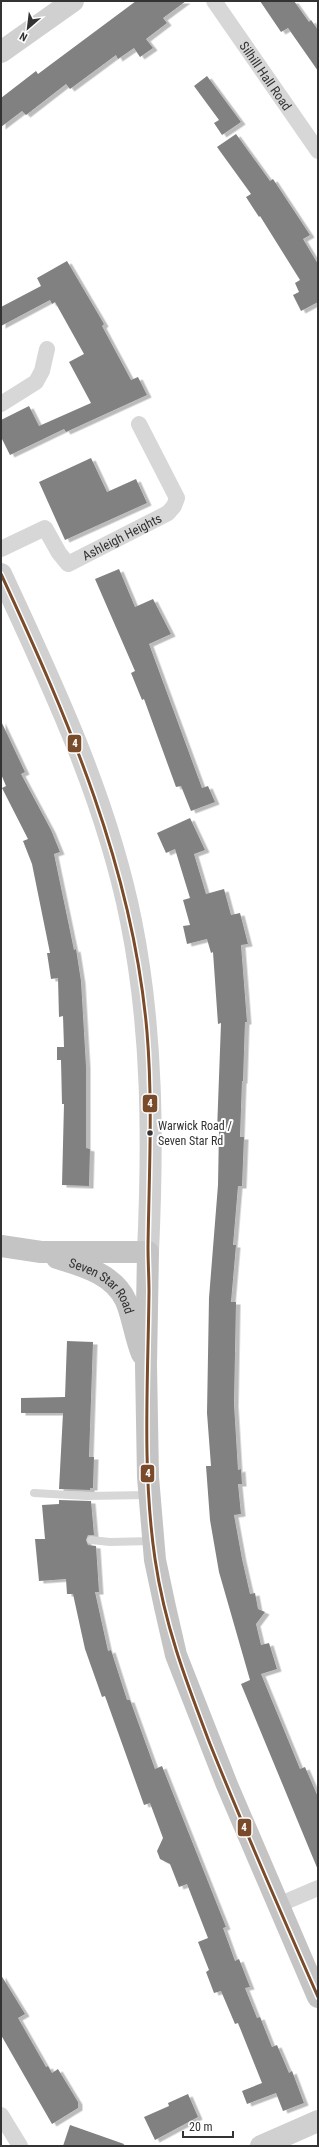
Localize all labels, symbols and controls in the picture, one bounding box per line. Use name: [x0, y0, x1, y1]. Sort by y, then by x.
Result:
north arrow: [8, 8, 48, 48]
text: N: [17, 29, 30, 44]
street label: Silhill Hall Road: [237, 39, 295, 113]
street label: Ashleigh Heights: [80, 510, 164, 563]
line badge: 4: [67, 734, 82, 753]
text: 4: [72, 737, 78, 750]
line badge: 4: [142, 1094, 158, 1113]
text: 4: [147, 1097, 153, 1110]
place label: Warwick Road / Seven Star Rd: [158, 1119, 233, 1148]
marker: Warwick Road / Seven Star Rd: [145, 1128, 155, 1138]
street label: Seven Star Road: [67, 1255, 137, 1315]
line badge: 4: [140, 1464, 155, 1483]
text: 4: [145, 1467, 151, 1480]
line badge: 4: [237, 1818, 252, 1837]
text: 4: [241, 1821, 247, 1834]
scale bar: [183, 2113, 233, 2139]
text: 20 m: [189, 2120, 213, 2134]

